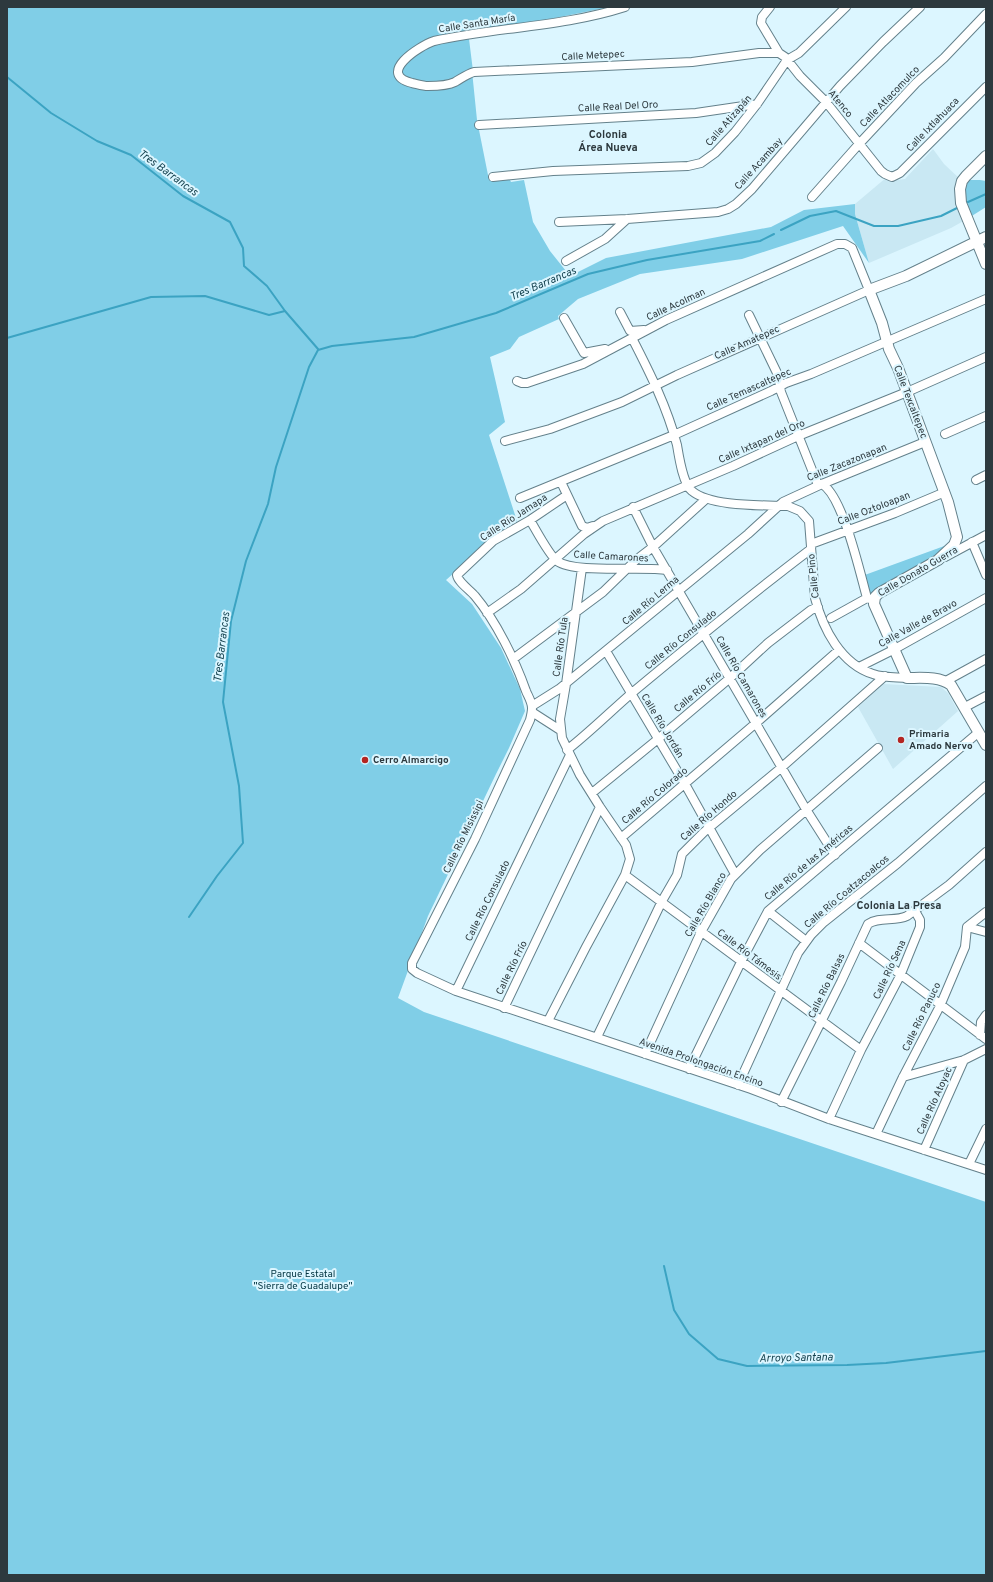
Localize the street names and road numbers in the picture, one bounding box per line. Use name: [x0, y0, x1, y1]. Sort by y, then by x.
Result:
street label: Calle Santa María: [438, 12, 516, 36]
street label: Calle Metepec: [561, 48, 625, 64]
street label: Calle Atlacomulco: [857, 63, 923, 130]
street label: Atenco: [825, 87, 856, 121]
street label: Calle Atizapán: [703, 93, 755, 149]
street label: Calle Ixtlahuaca: [904, 95, 962, 155]
street label: Calle Real Del Oro: [578, 98, 659, 116]
street label: Calle Acambay: [732, 135, 786, 193]
street label: Calle Acolman: [644, 286, 708, 324]
street label: Calle Amatepec: [712, 323, 782, 363]
street label: Calle Texcaltepec: [890, 363, 930, 441]
street label: Calle Temascaltepec: [705, 365, 793, 415]
street label: Calle Ixtapan del Oro: [717, 417, 808, 467]
street label: Calle Zacazonapan: [805, 441, 889, 485]
street label: Calle Oztoloapan: [836, 489, 912, 529]
street label: Calle Río Jamapa: [478, 491, 550, 545]
street label: Calle Donato Guerra: [876, 544, 960, 600]
street label: Calle Camarones: [573, 549, 649, 565]
street label: Calle Pino: [805, 553, 823, 599]
street label: Calle Río Lerma: [620, 573, 682, 629]
street label: Calle Valle de Bravo: [876, 597, 960, 651]
street label: Calle Río Consulado: [642, 607, 720, 673]
street label: Calle Río Tula: [550, 616, 572, 678]
street label: Calle Río Camarones: [712, 634, 770, 721]
street label: Calle Río Frío: [671, 668, 725, 716]
street label: Calle Río Jordán: [638, 691, 686, 761]
street label: Calle Río Colorado: [619, 764, 691, 827]
street label: Calle Río Hondo: [678, 787, 741, 844]
street label: Calle Río Misissipi: [441, 798, 487, 876]
street label: Calle Río de las Américas: [762, 822, 856, 904]
street label: Calle Río Coatzacoalcos: [802, 852, 892, 931]
street label: Calle Río Consulado: [463, 858, 514, 944]
street label: Calle Río Blanco: [682, 870, 730, 940]
street label: Calle Río Támesis: [714, 926, 784, 984]
street label: Calle Río Frío: [493, 938, 531, 997]
street label: Calle Río Sena: [871, 938, 909, 1002]
street label: Calle Río Balsas: [806, 951, 849, 1021]
street label: Calle Río Panuco: [900, 980, 945, 1054]
street label: Avenida Prolongación Encino: [637, 1036, 765, 1091]
street label: Calle Río Atoyac: [914, 1065, 956, 1137]

